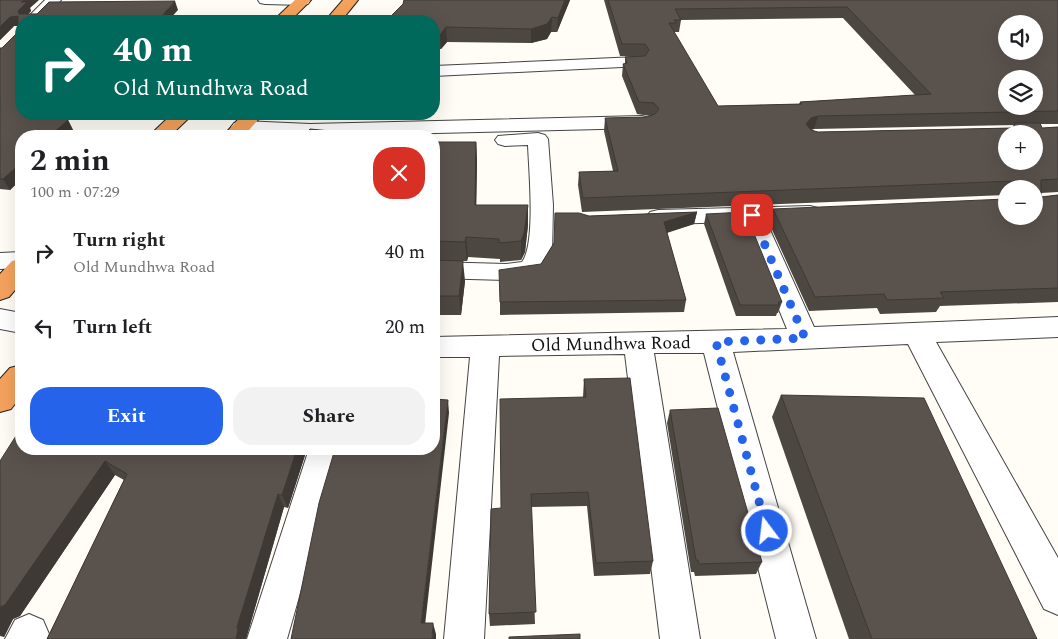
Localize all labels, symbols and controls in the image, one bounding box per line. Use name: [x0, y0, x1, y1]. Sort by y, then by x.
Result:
map controls: [998, 15, 1043, 225]
button: sound: [998, 15, 1043, 60]
text: 40 m: [113, 24, 193, 77]
icon: right: [30, 35, 95, 100]
button: layers: [998, 70, 1043, 115]
text: Old Mundhwa Road: [113, 72, 309, 105]
button: +: [998, 125, 1043, 170]
text: 2 min: [30, 138, 110, 184]
button: close: [373, 147, 425, 199]
text: 100 m · 07:29: [30, 180, 120, 204]
button: −: [998, 180, 1043, 225]
pin: [731, 194, 773, 236]
icon: arrive: [738, 201, 766, 229]
text: Turn right: [73, 226, 166, 255]
text: 40 m: [385, 238, 425, 267]
icon: right: [30, 239, 58, 267]
text: Old Mundhwa Road: [73, 255, 215, 279]
text: Turn left: [73, 313, 152, 342]
text: 20 m: [385, 313, 425, 342]
icon: left: [30, 314, 58, 342]
street label: Old Mundhwa Road: [531, 329, 691, 359]
button: Exit: [30, 387, 223, 445]
button: Share: [233, 387, 425, 445]
position arrow: [740, 504, 792, 556]

